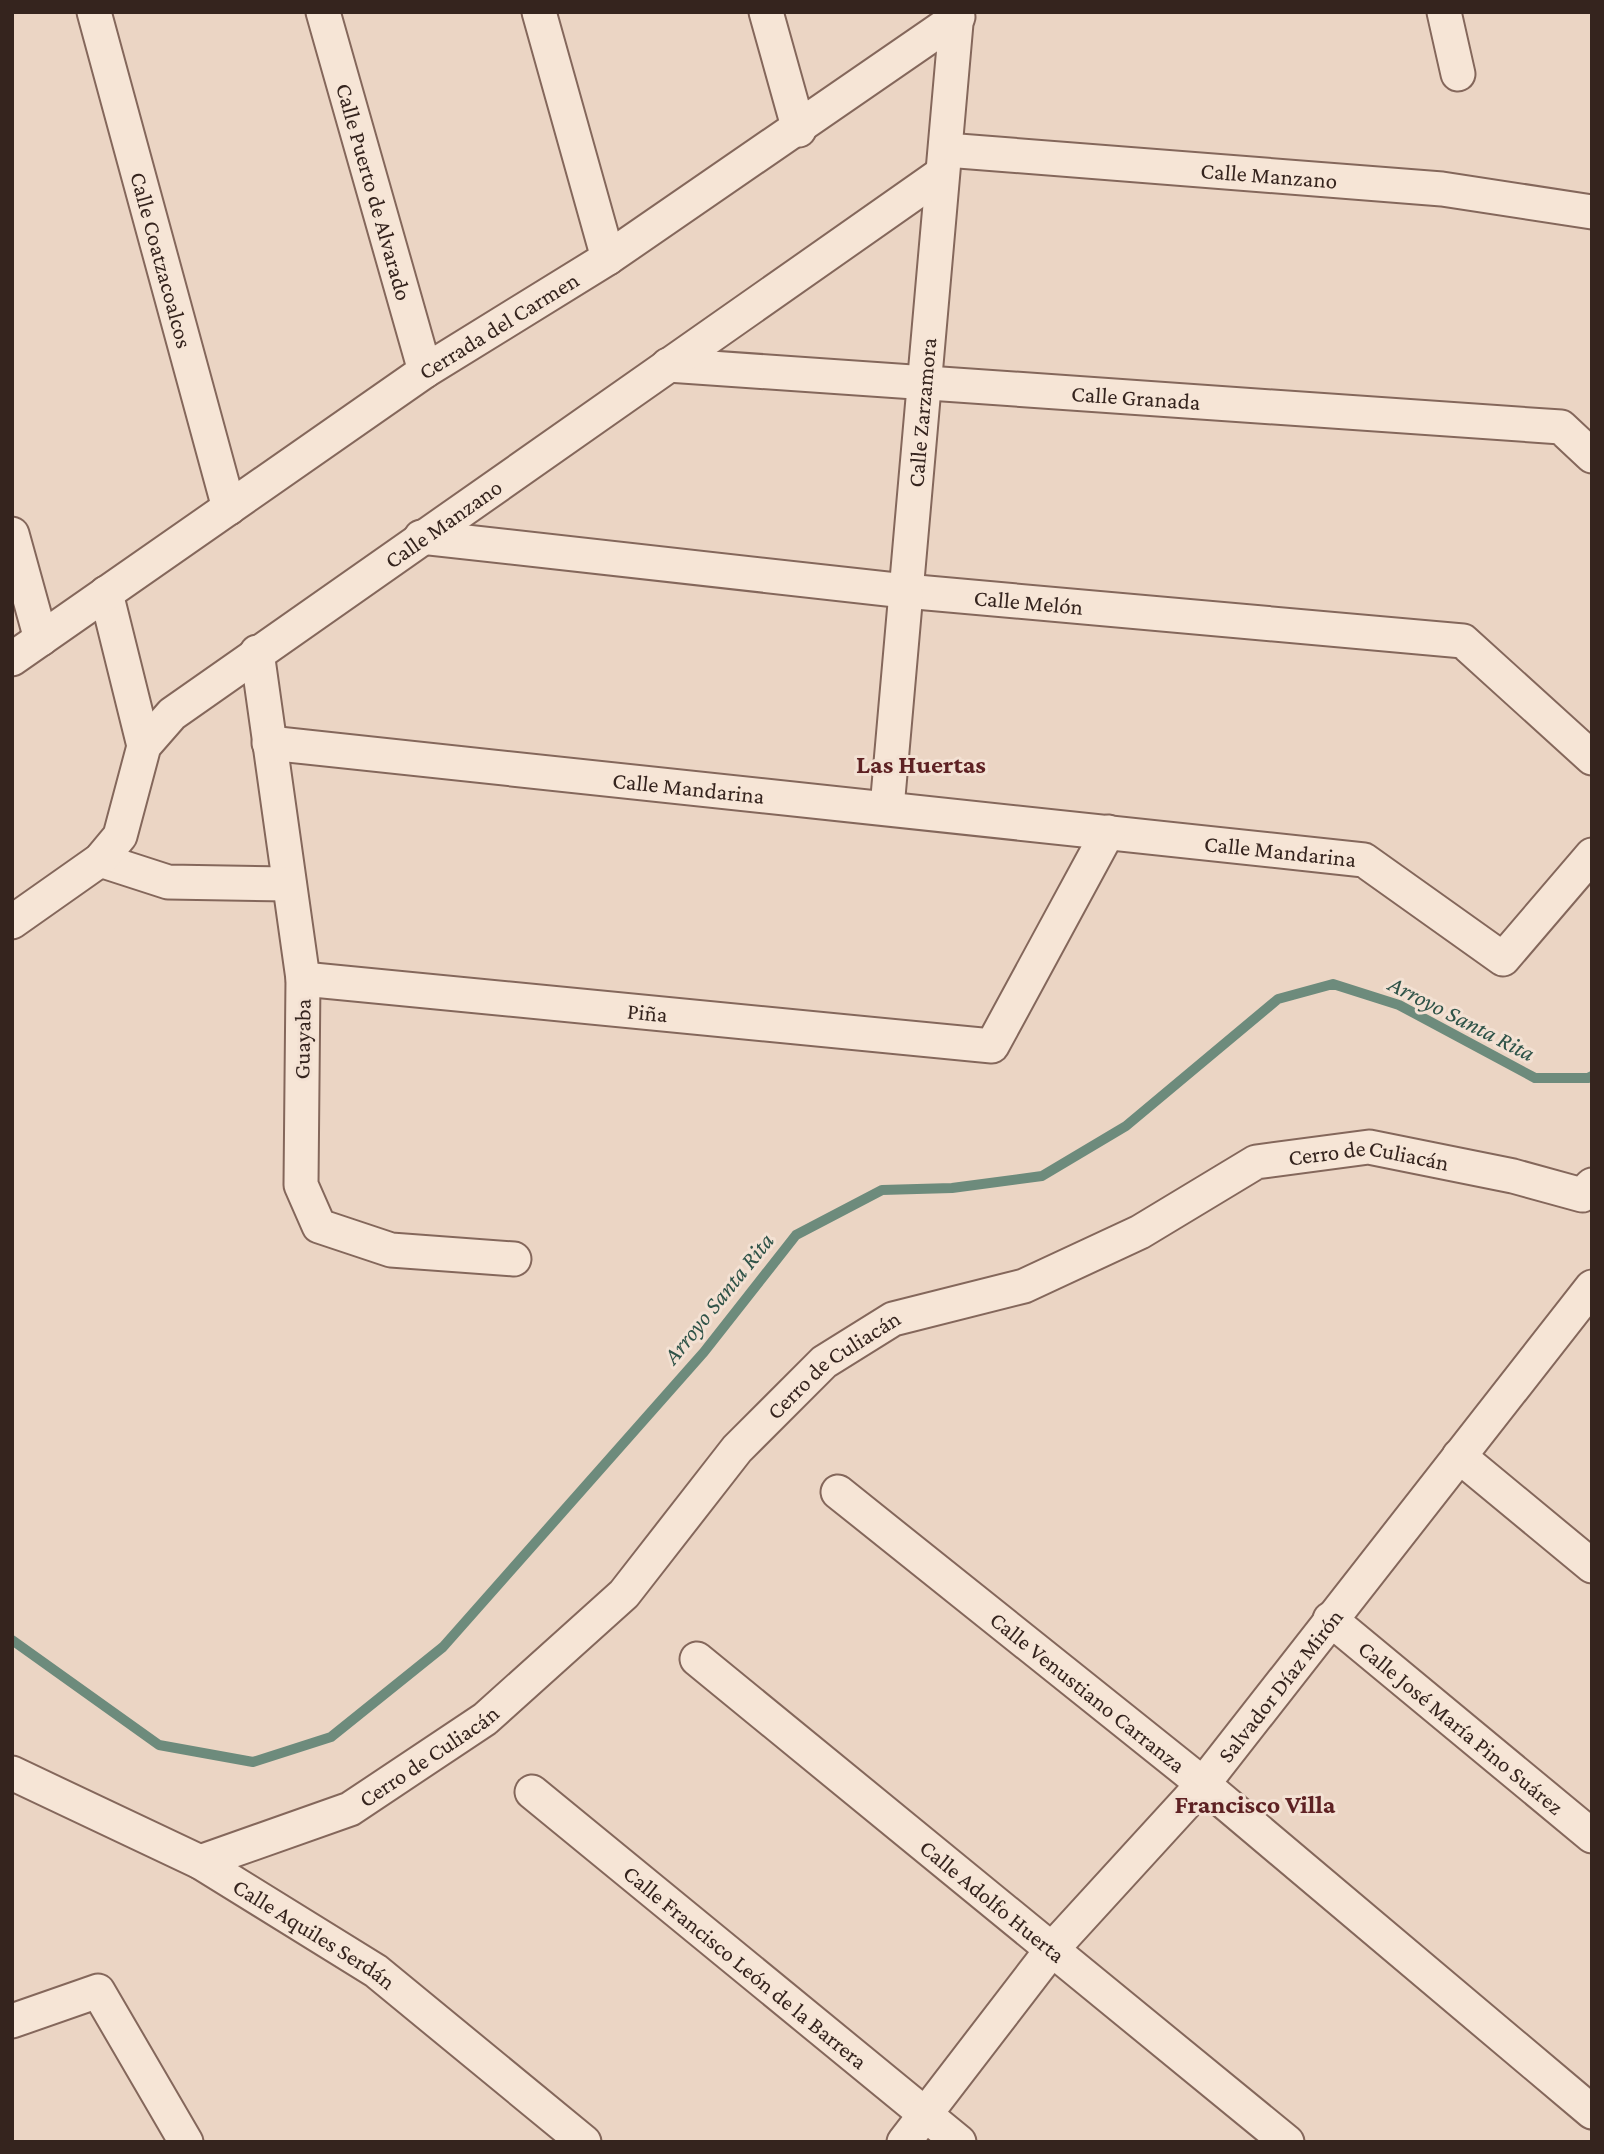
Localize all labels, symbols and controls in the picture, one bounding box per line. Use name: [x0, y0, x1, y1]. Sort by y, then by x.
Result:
street label: Calle Puerto de Alvarado: [331, 80, 417, 303]
street label: Calle Manzano: [1200, 157, 1338, 194]
street label: Calle Coatzacoalcos: [125, 169, 198, 351]
street label: Cerrada del Carmen: [414, 266, 583, 385]
street label: Calle Zarzamora: [902, 336, 941, 488]
street label: Calle Granada: [1070, 380, 1202, 415]
street label: Calle Manzano: [380, 474, 507, 574]
street label: Calle Melón: [973, 584, 1084, 620]
district label: Las Huertas: [856, 750, 986, 779]
street label: Calle Mandarina: [611, 767, 766, 809]
street label: Calle Mandarina: [1203, 830, 1358, 872]
water label: Arroyo Santa Rita: [1384, 969, 1540, 1066]
street label: Guayaba: [288, 998, 316, 1080]
street label: Piña: [626, 998, 669, 1027]
street label: Cerro de Culiacán: [1287, 1134, 1451, 1176]
water label: Arroyo Santa Rita: [656, 1227, 779, 1370]
street label: Cerro de Culiacán: [761, 1305, 905, 1425]
street label: Salvador Díaz Mirón: [1212, 1604, 1348, 1767]
street label: Calle Venustiano Carranza: [985, 1606, 1191, 1778]
street label: Calle José María Pino Suárez: [1353, 1635, 1569, 1820]
street label: Cerro de Culiacán: [354, 1700, 504, 1812]
district label: Francisco Villa: [1174, 1790, 1336, 1819]
street label: Calle Adolfo Huerta: [915, 1834, 1071, 1968]
street label: Calle Francisco León de la Barrera: [618, 1860, 873, 2075]
street label: Calle Aquiles Serdán: [228, 1873, 401, 1995]

